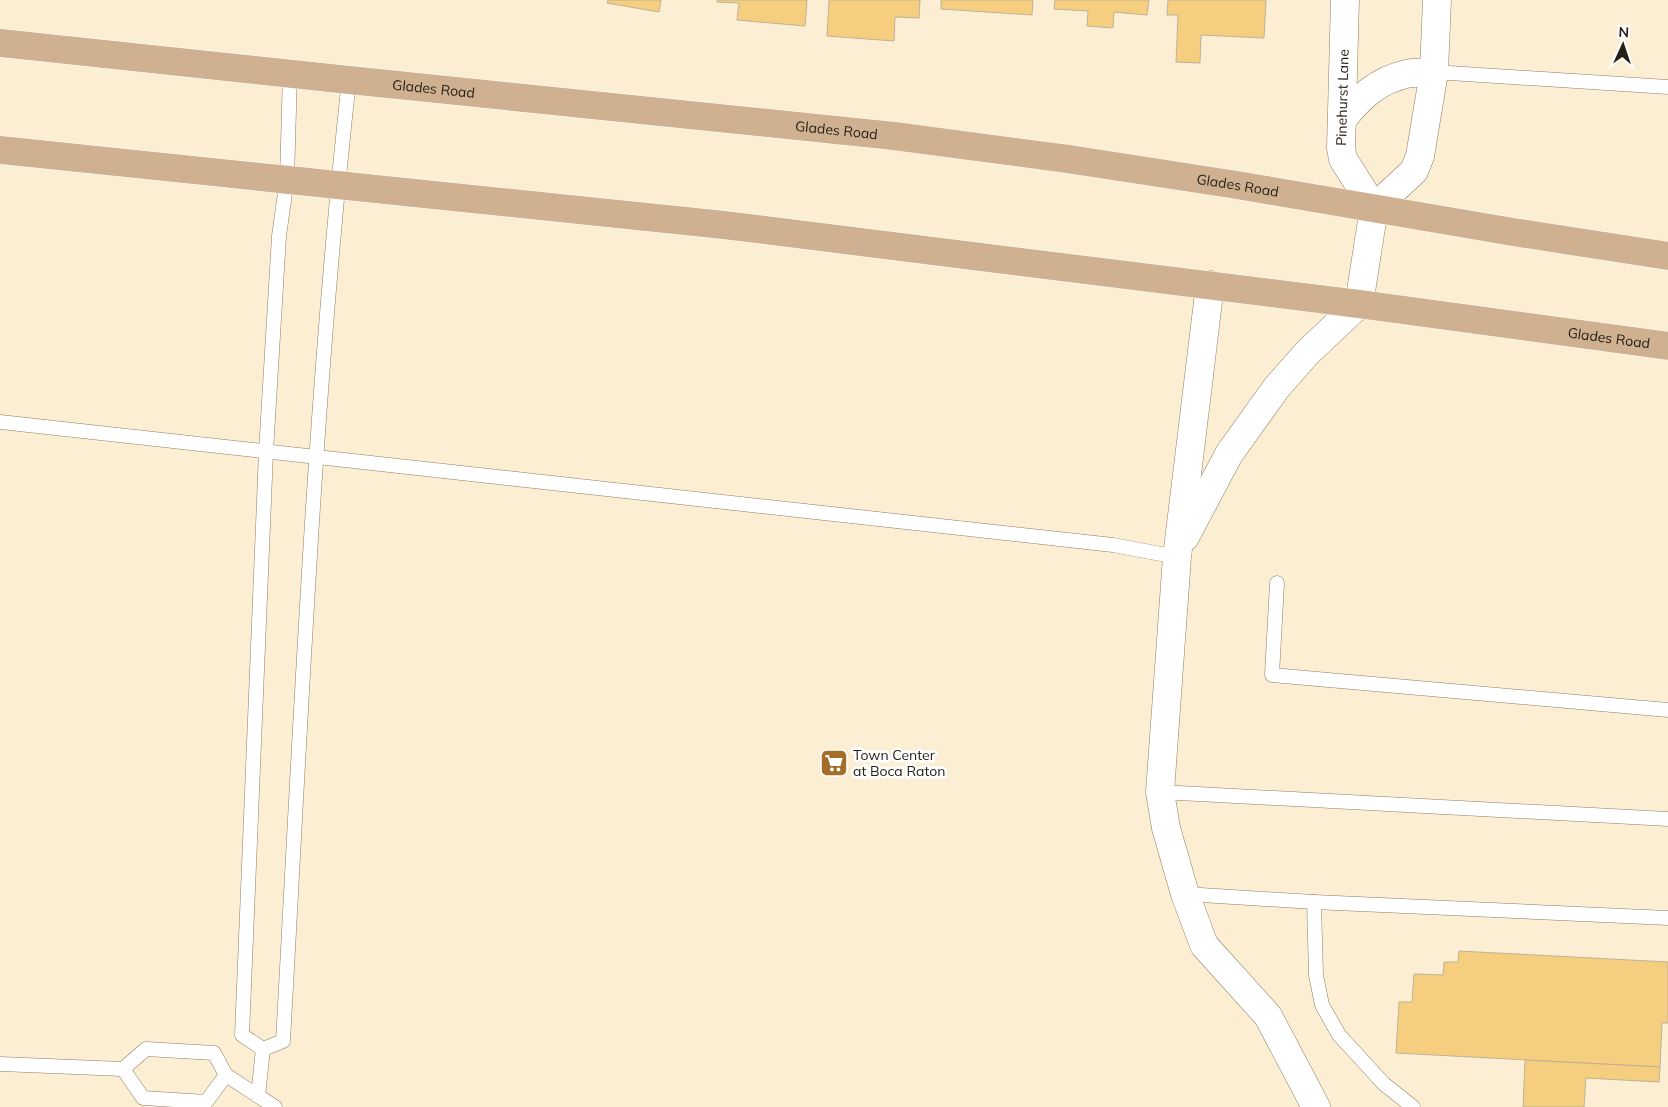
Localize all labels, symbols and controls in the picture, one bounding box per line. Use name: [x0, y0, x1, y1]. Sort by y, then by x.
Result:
north arrow: [1598, 20, 1648, 70]
text: N: [1618, 23, 1629, 41]
street label: Pinehurst Lane: [1332, 49, 1353, 146]
street label: Glades Road: [391, 75, 476, 102]
street label: Glades Road: [794, 117, 879, 143]
street label: Glades Road: [1195, 170, 1280, 201]
street label: Glades Road: [1567, 323, 1651, 352]
place label: Town Center at Boca Raton: [853, 746, 946, 780]
supermarket icon: Town Center at Boca Raton: [819, 748, 849, 778]

